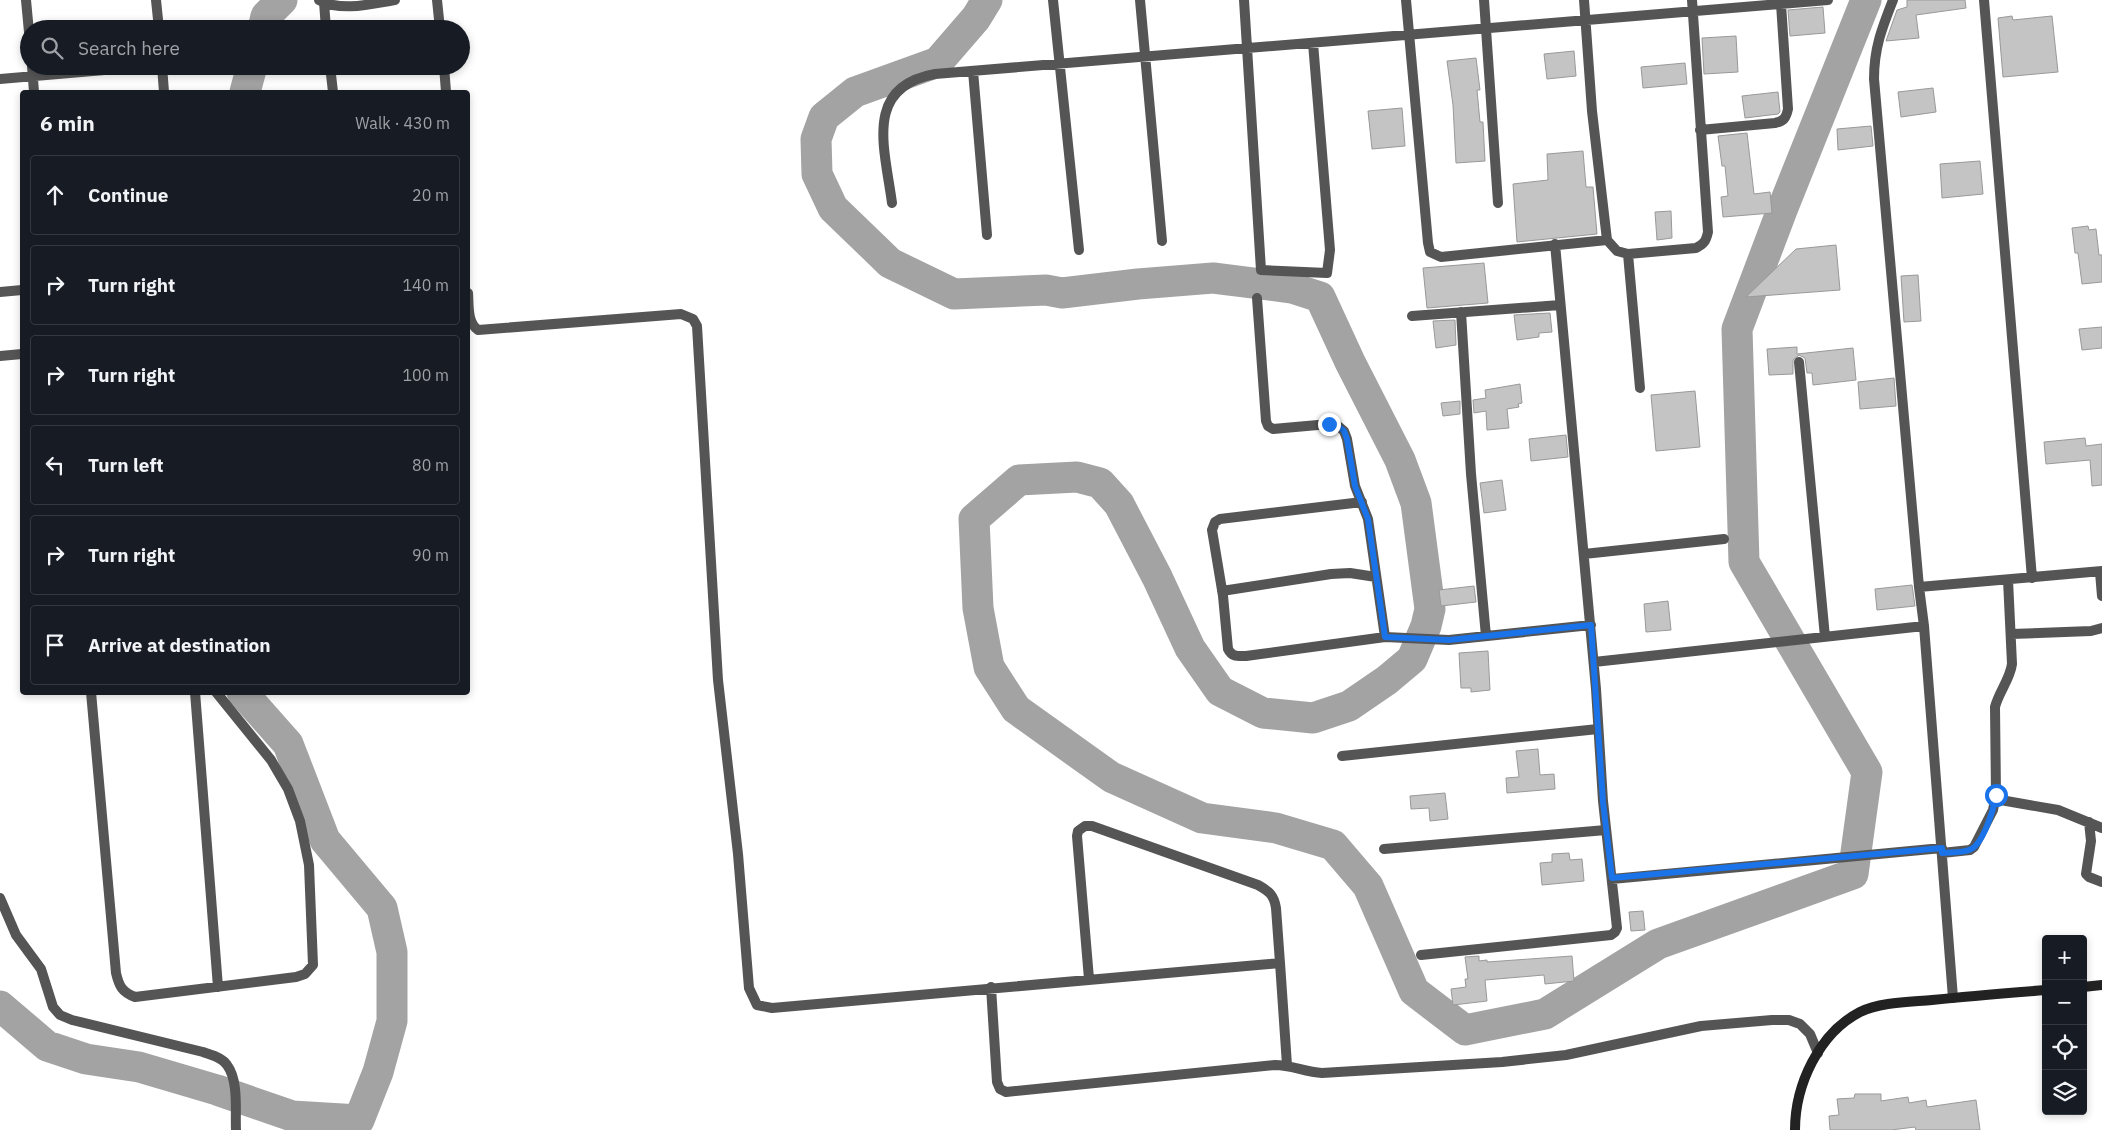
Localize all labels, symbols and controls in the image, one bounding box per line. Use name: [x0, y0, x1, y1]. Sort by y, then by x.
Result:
search box: [20, 20, 470, 75]
icon: search: [38, 34, 66, 62]
text: Search here: [78, 36, 180, 60]
text: 6 min: [40, 109, 95, 137]
text: Walk · 430 m: [355, 113, 450, 133]
icon: ahead: [41, 181, 69, 209]
text: Continue: [88, 183, 168, 207]
text: 20 m: [412, 185, 449, 205]
icon: right: [41, 271, 69, 299]
text: Turn right: [88, 273, 175, 297]
text: 140 m: [402, 275, 449, 295]
icon: right: [41, 361, 69, 389]
text: Turn right: [88, 363, 175, 387]
text: 100 m: [402, 365, 449, 385]
route end: [1318, 413, 1341, 436]
icon: left: [41, 451, 69, 479]
text: Turn left: [88, 453, 164, 477]
text: 80 m: [412, 455, 449, 475]
icon: right: [41, 541, 69, 569]
text: Turn right: [88, 543, 175, 567]
text: 90 m: [412, 545, 449, 565]
icon: arrive: [41, 631, 69, 659]
text: Arrive at destination: [88, 633, 271, 657]
route start: [1985, 784, 2008, 807]
map controls: [2042, 935, 2087, 1115]
button: +: [2042, 935, 2087, 980]
button: −: [2042, 980, 2087, 1025]
button: locate: [2042, 1025, 2087, 1070]
button: layers: [2042, 1070, 2087, 1115]

